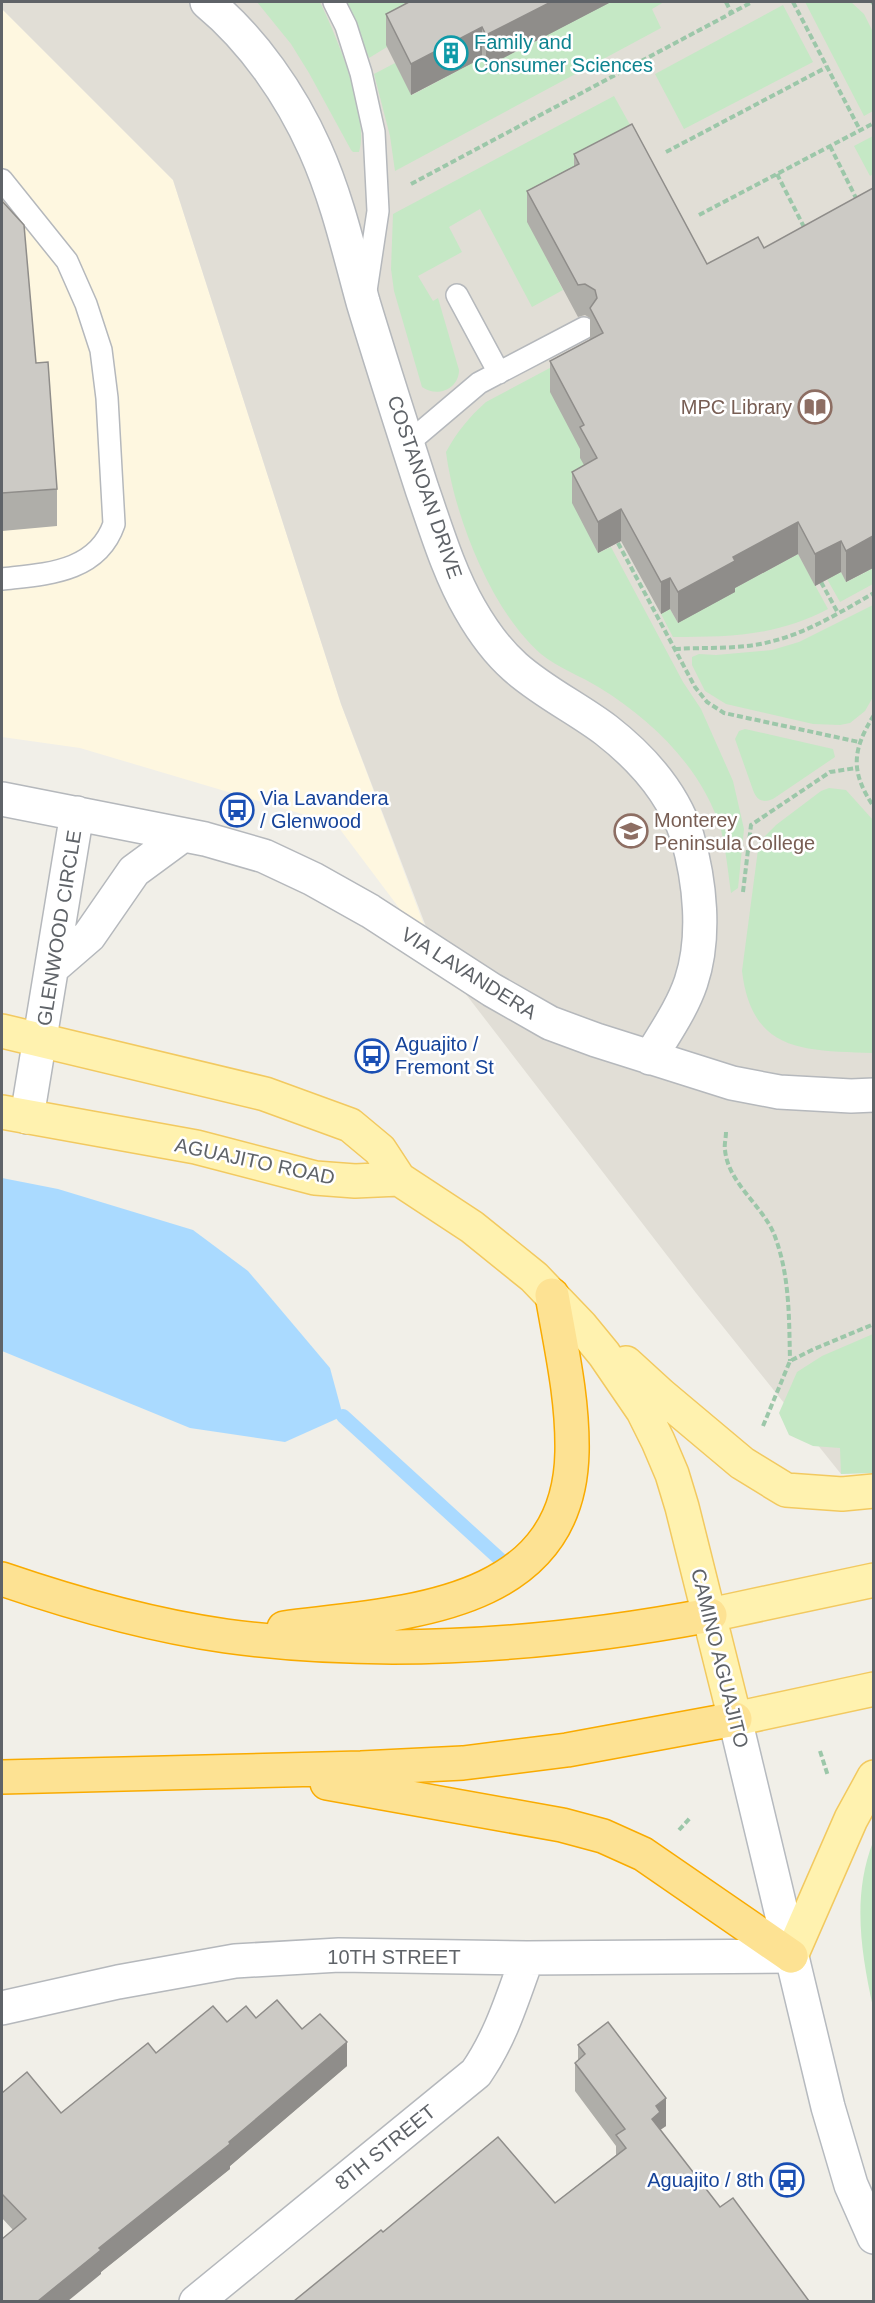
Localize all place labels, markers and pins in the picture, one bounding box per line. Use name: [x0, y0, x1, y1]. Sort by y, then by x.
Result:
place label: Family and Consumer Sciences: [474, 31, 653, 76]
building icon: Family and Consumer Sciences: [433, 35, 469, 71]
library icon: MPC Library: [797, 389, 833, 425]
place label: MPC Library: [681, 396, 792, 418]
place label: Via Lavandera / Glenwood: [260, 787, 390, 832]
bus stop icon: Via Lavandera / Glenwood: [219, 792, 255, 828]
place label: Monterey Peninsula College: [654, 809, 815, 854]
school or university icon: Monterey Peninsula College: [613, 813, 649, 849]
place label: Aguajito / Fremont St: [395, 1033, 494, 1078]
bus stop icon: Aguajito / Fremont St: [354, 1038, 390, 1074]
bus stop icon: Aguajito / 8th: [769, 2162, 805, 2198]
place label: Aguajito / 8th: [647, 2169, 764, 2191]

